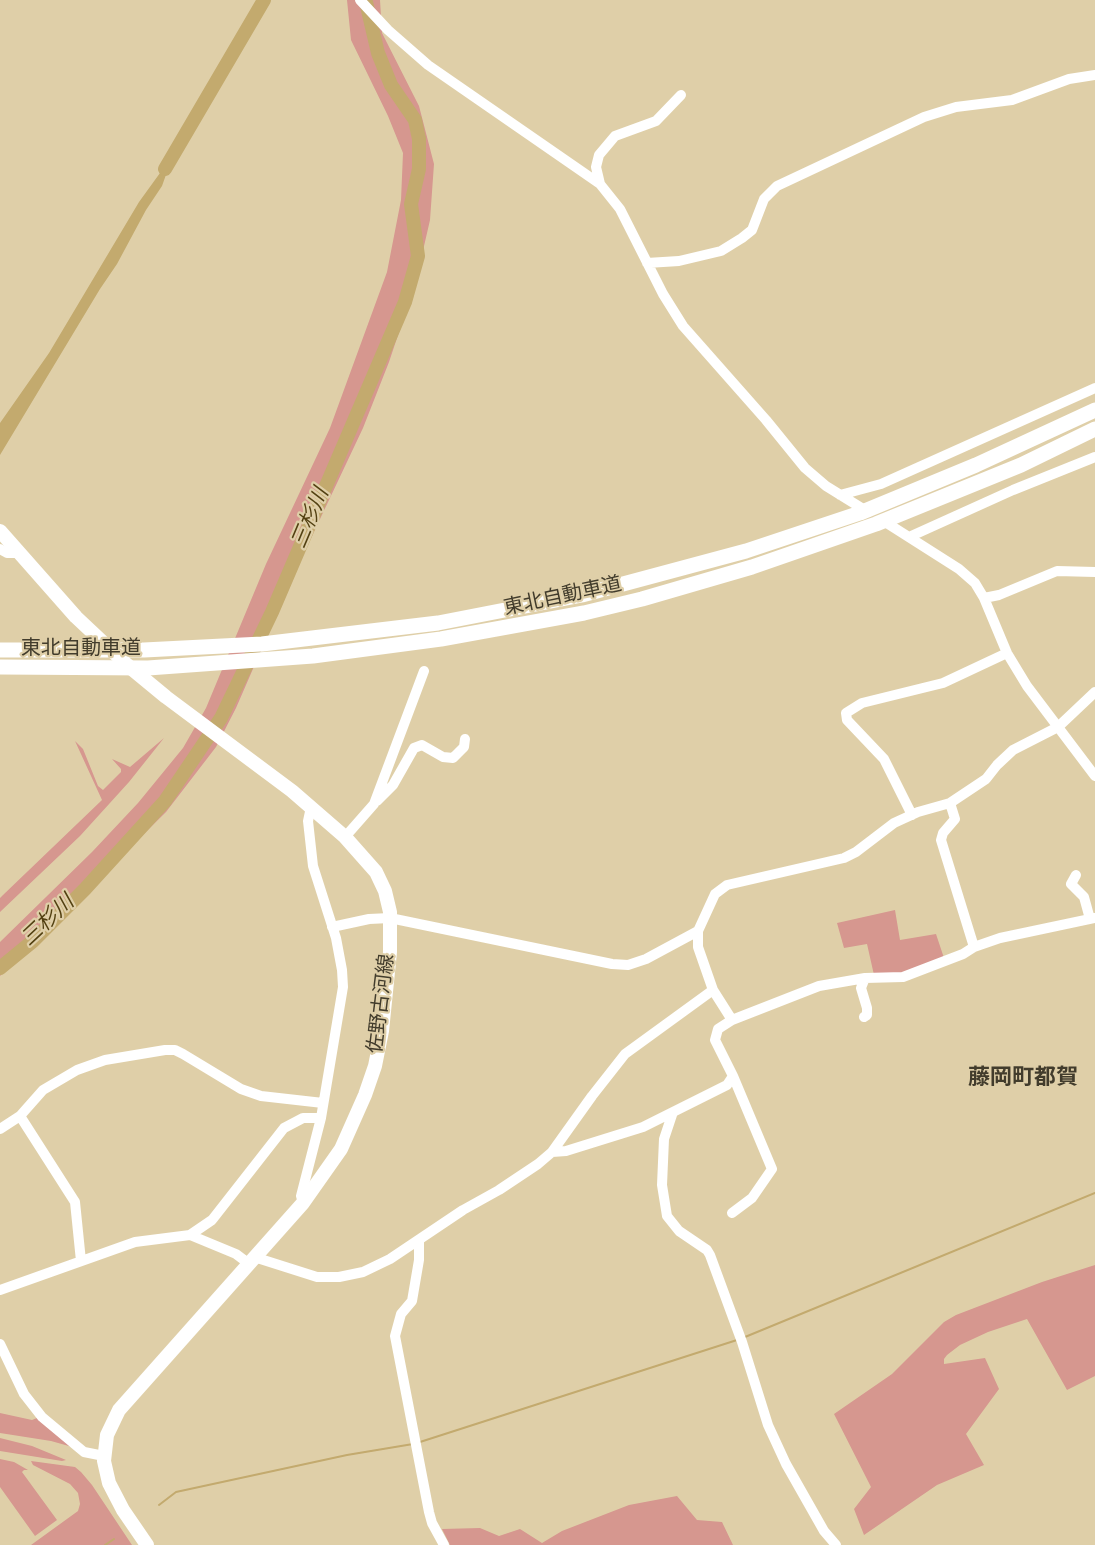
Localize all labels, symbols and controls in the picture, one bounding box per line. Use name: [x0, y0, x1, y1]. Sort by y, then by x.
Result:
water label: 三杉川: [288, 485, 336, 553]
street label: 東北自動車道: [502, 574, 624, 622]
street label: 東北自動車道: [21, 638, 141, 662]
water label: 三杉川: [17, 891, 81, 953]
street label: 佐野古河線: [365, 953, 401, 1055]
district label: 藤岡町都賀: [968, 1067, 1078, 1093]

